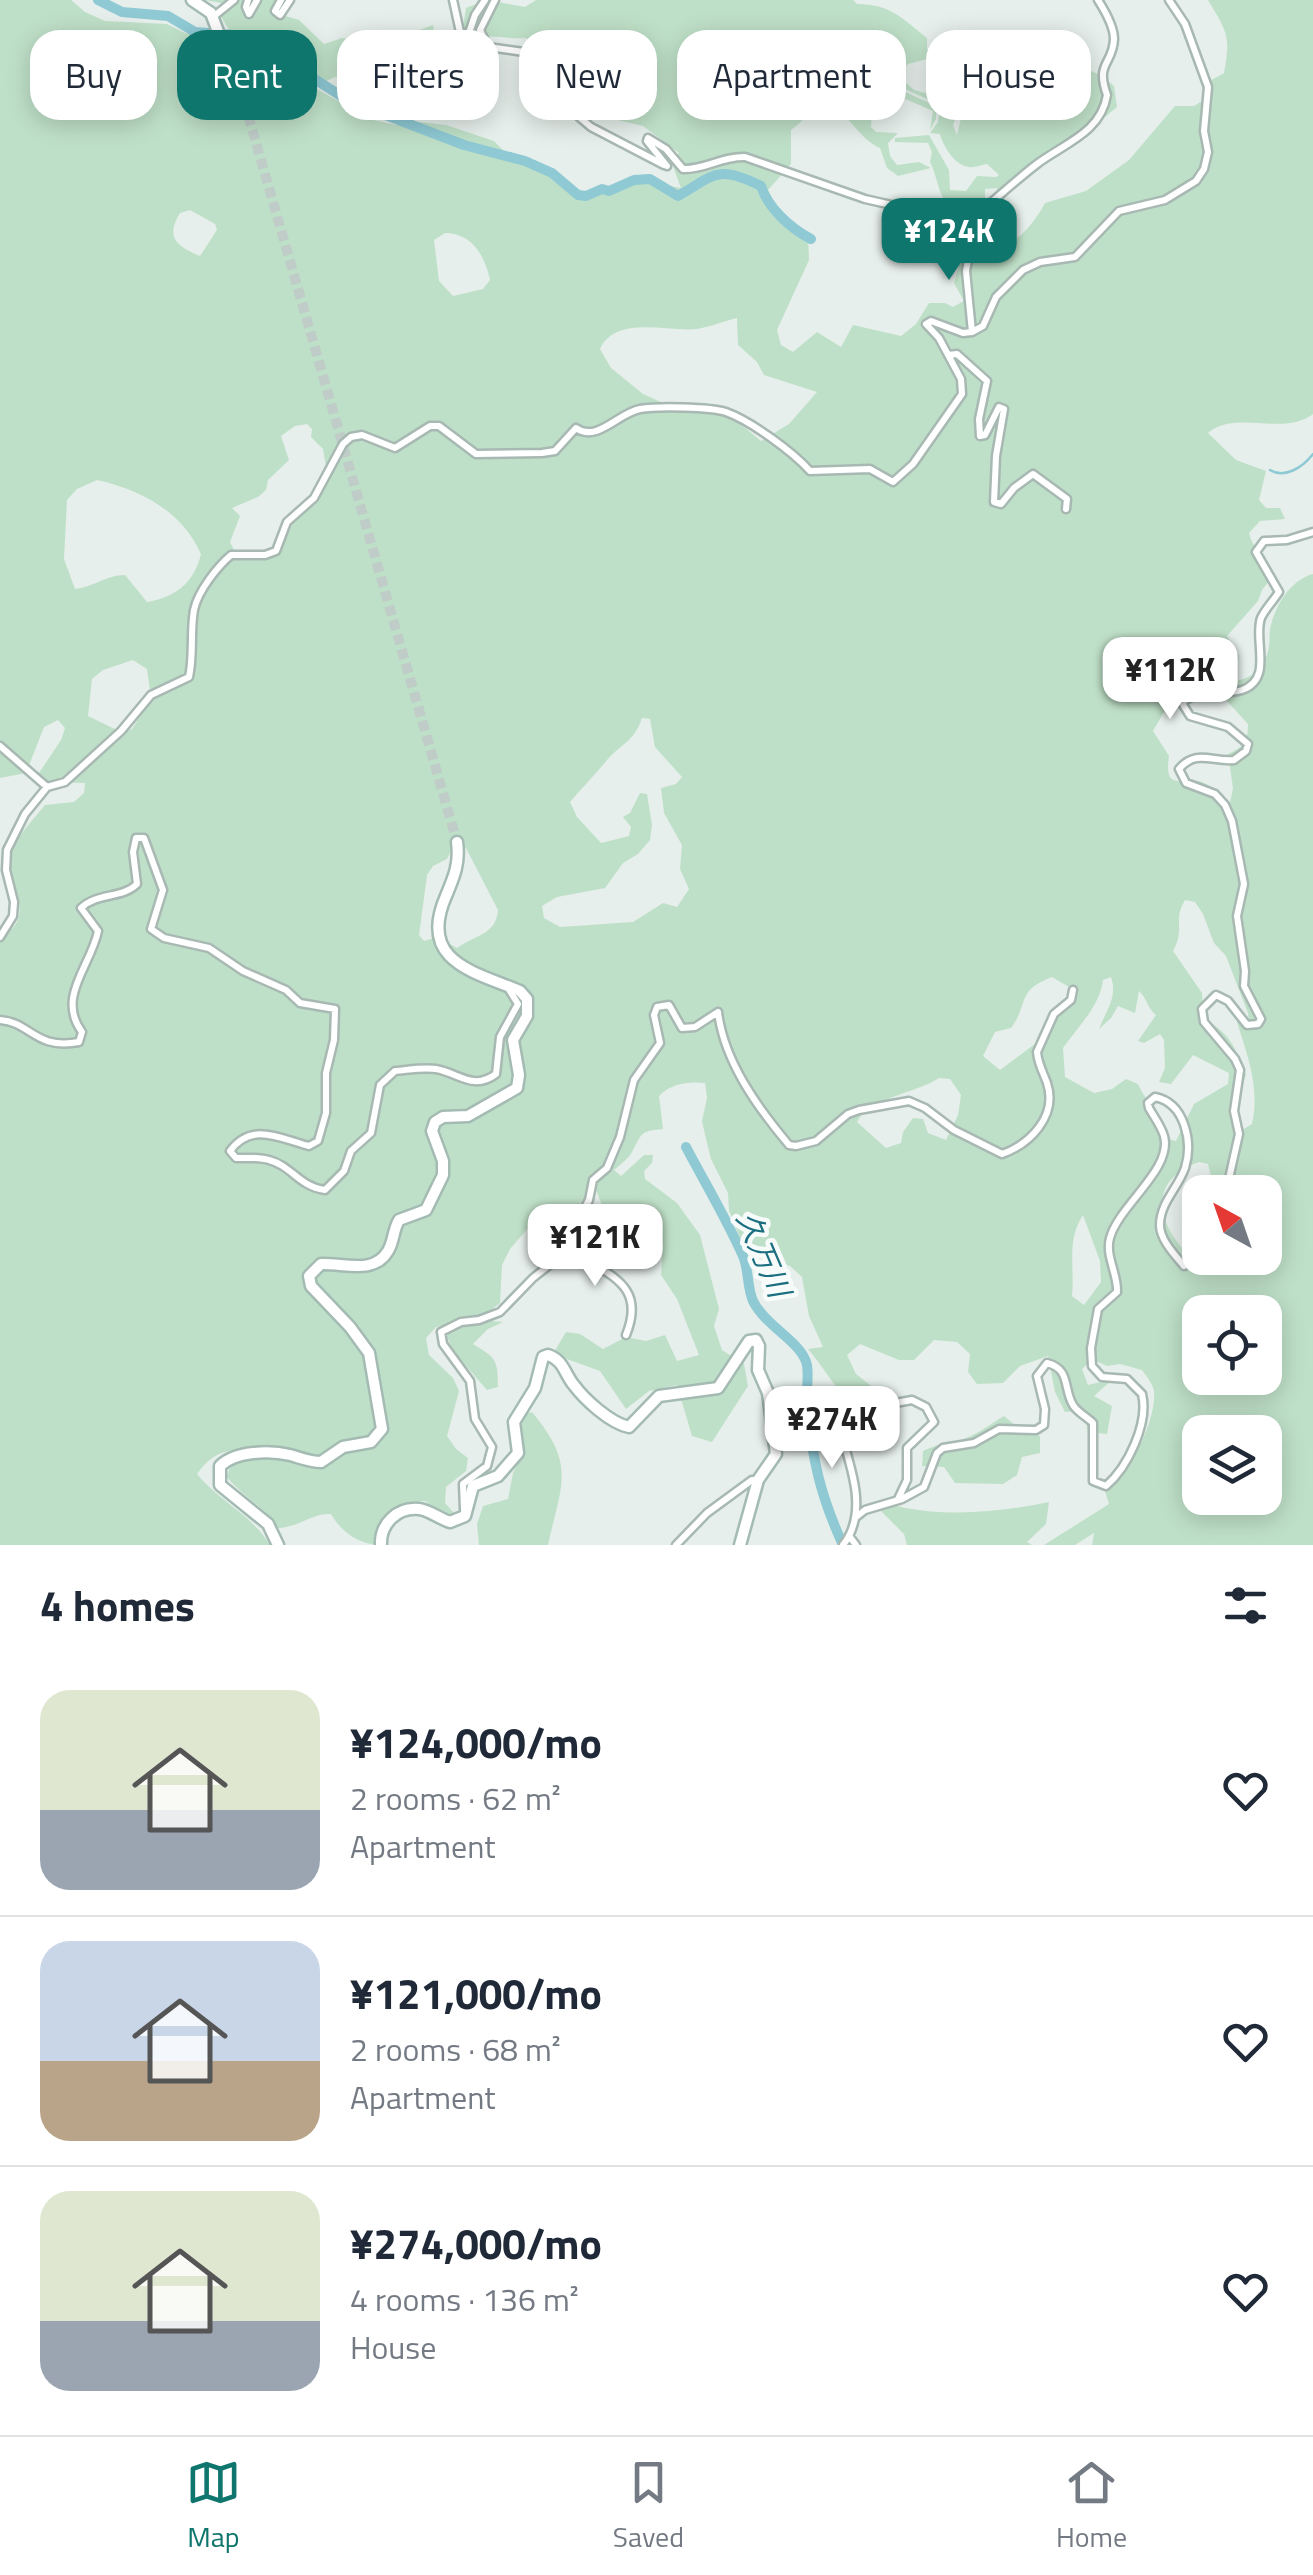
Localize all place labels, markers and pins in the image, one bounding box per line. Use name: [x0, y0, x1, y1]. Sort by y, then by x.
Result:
pin: ¥124K: [879, 198, 1019, 283]
pin: ¥112K: [1100, 637, 1240, 722]
pin: ¥121K: [525, 1204, 665, 1289]
pin: ¥274K: [762, 1386, 902, 1471]

